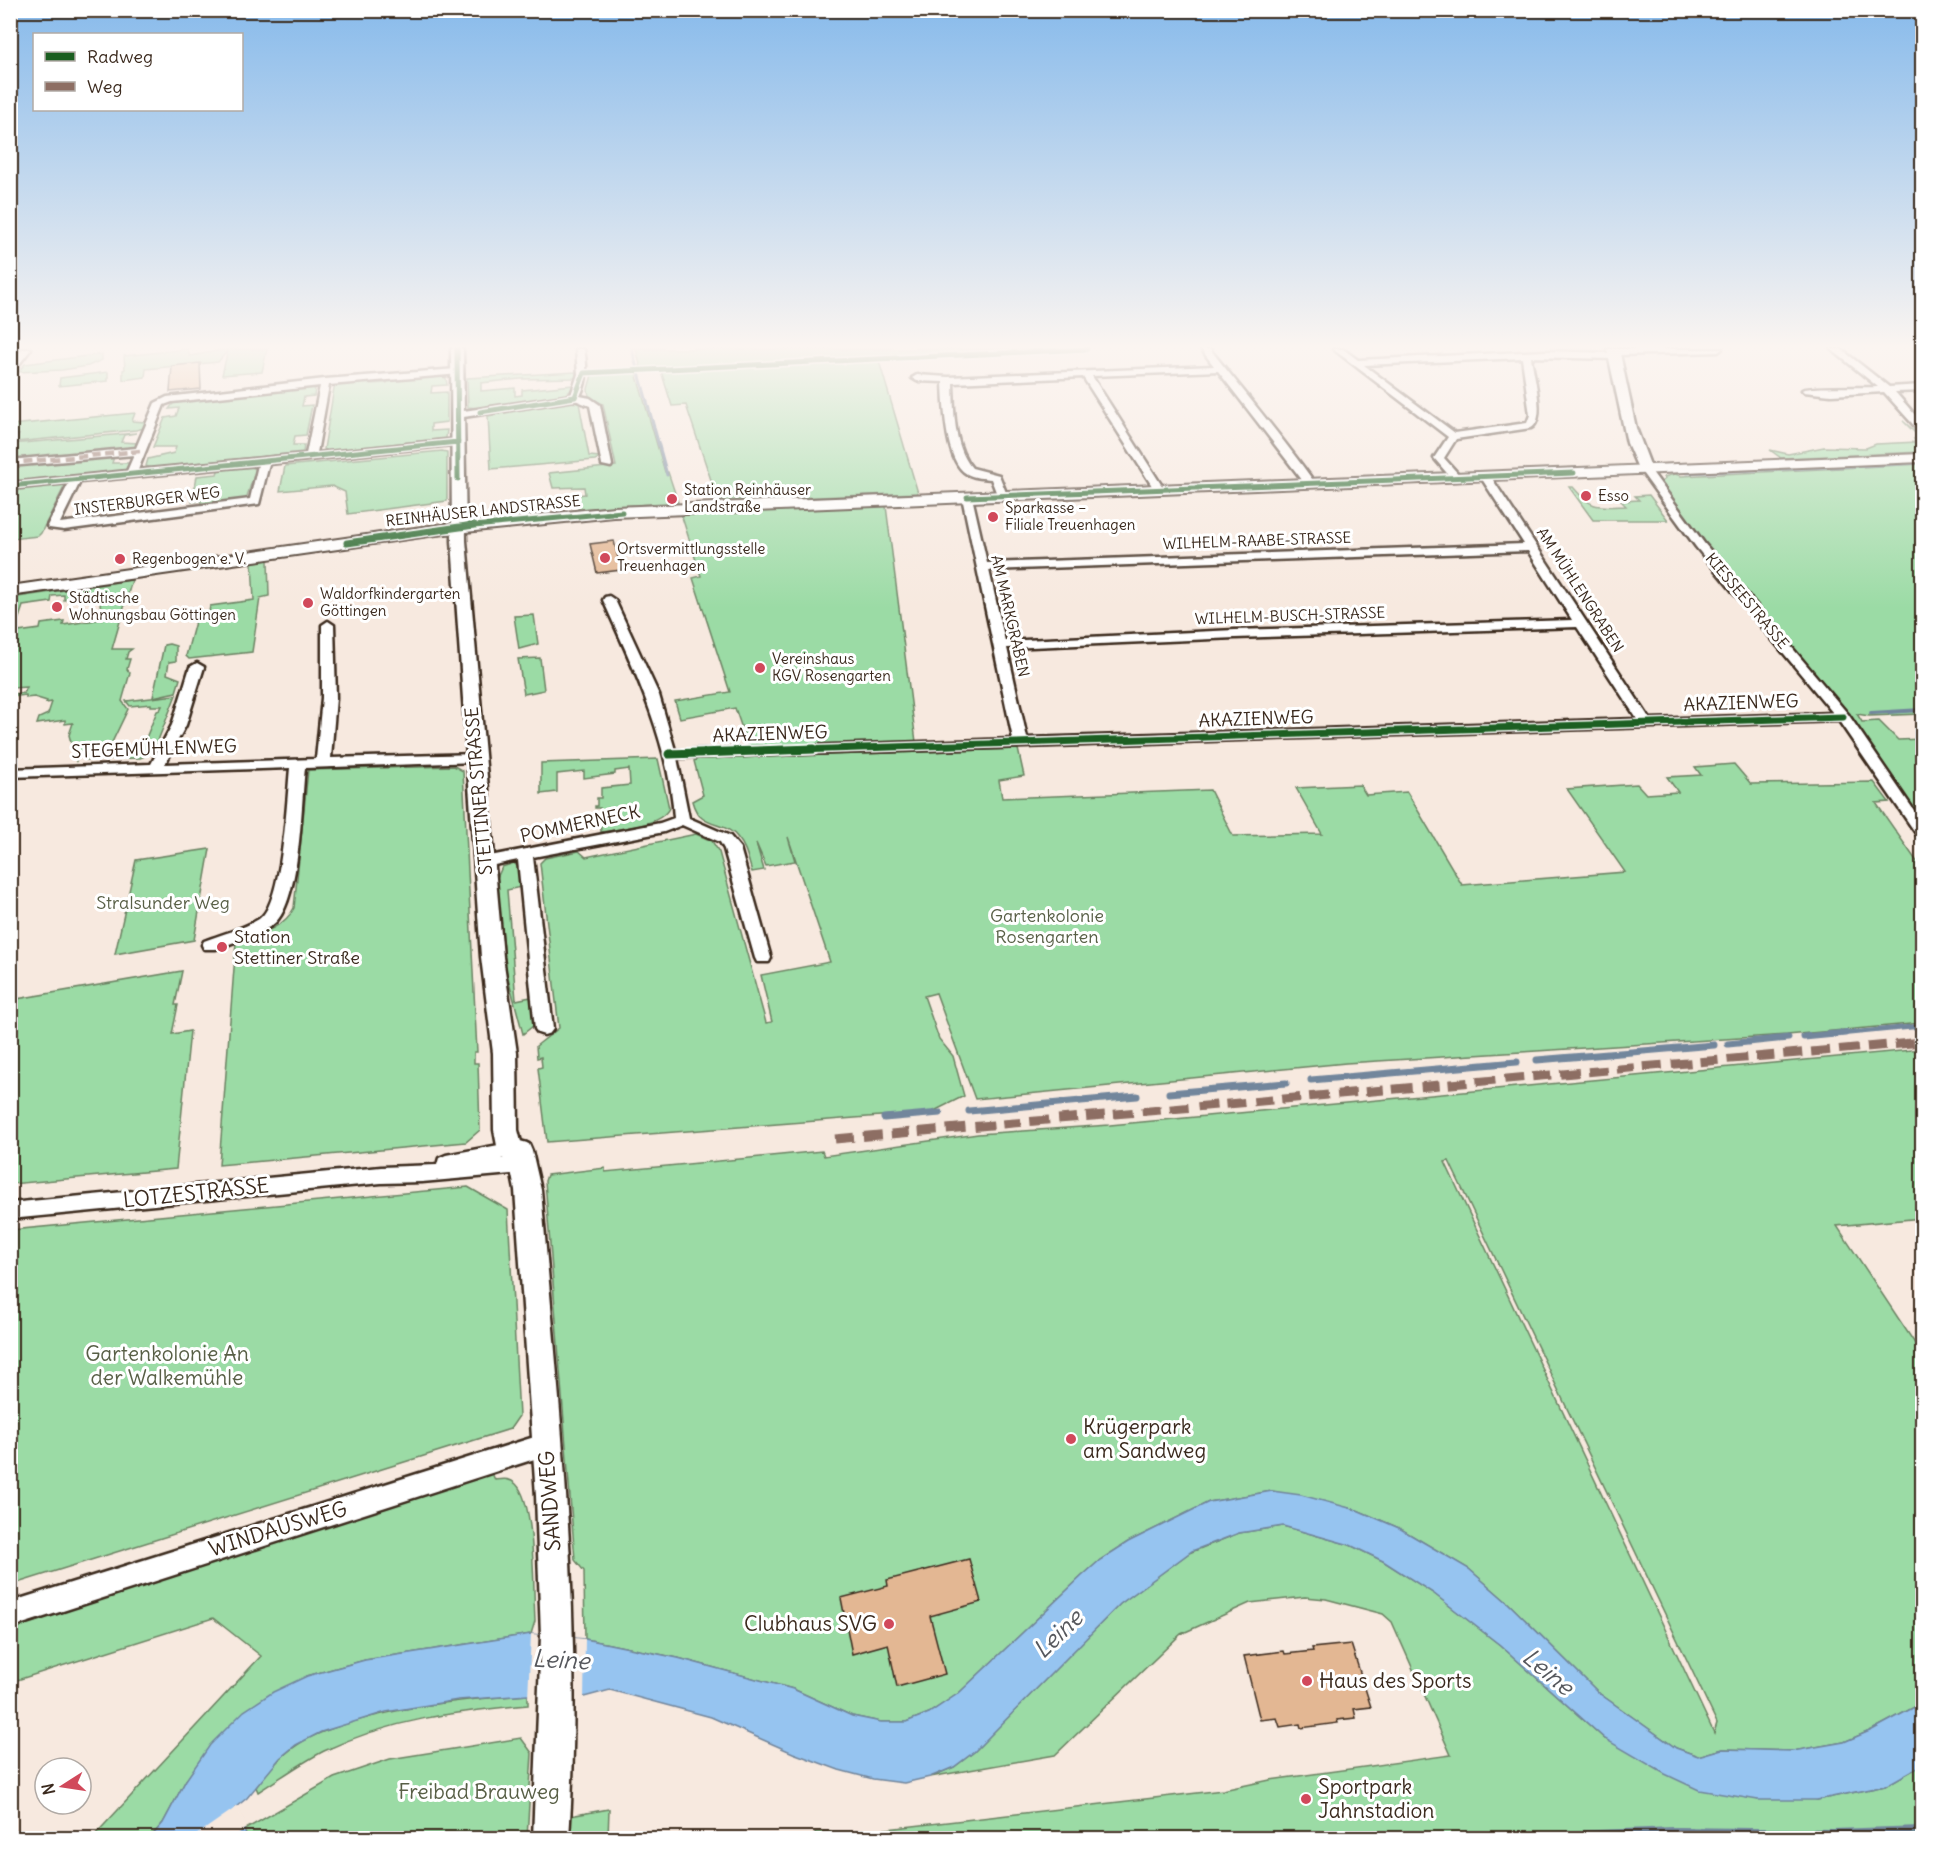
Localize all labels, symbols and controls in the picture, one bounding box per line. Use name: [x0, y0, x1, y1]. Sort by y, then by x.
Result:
legend: [33, 33, 243, 111]
text: Radweg: [87, 45, 153, 68]
text: Weg: [87, 75, 122, 98]
place label: Station Reinhäuser Landstraße: [684, 480, 811, 516]
street label: INSTERBURGER WEG: [73, 482, 221, 519]
place label: Esso: [1598, 486, 1629, 505]
marker: Esso: [1579, 489, 1593, 503]
street label: REINHÄUSER LANDSTRASSE: [385, 491, 581, 530]
marker: Station Reinhäuser Landstraße: [665, 492, 679, 506]
place label: Sparkasse – Filiale Treuenhagen: [1005, 498, 1136, 534]
marker: Sparkasse – Filiale Treuenhagen: [986, 510, 1000, 524]
street label: AM MÜHLENGRABEN: [1533, 524, 1628, 656]
street label: WILHELM-RAABE-STRASSE: [1162, 528, 1352, 553]
place label: Ortsvermittlungsstelle Treuenhagen: [617, 539, 765, 575]
place label: Regenbogen e. V.: [132, 549, 246, 568]
street label: KIESSEESTRASSE: [1702, 549, 1793, 653]
marker: Ortsvermittlungsstelle Treuenhagen: [598, 551, 612, 565]
marker: Regenbogen e. V.: [113, 552, 127, 566]
street label: AM MARKGRABEN: [987, 553, 1034, 679]
place label: Waldorfkindergarten Göttingen: [320, 584, 461, 620]
place label: Städtische Wohnungsbau Göttingen: [69, 588, 236, 624]
marker: Waldorfkindergarten Göttingen: [301, 596, 315, 610]
marker: Städtische Wohnungsbau Göttingen: [50, 600, 64, 614]
street label: WILHELM-BUSCH-STRASSE: [1194, 603, 1386, 628]
place label: Vereinshaus KGV Rosengarten: [772, 649, 891, 685]
marker: Vereinshaus KGV Rosengarten: [753, 661, 767, 675]
street label: AKAZIENWEG: [1683, 689, 1799, 716]
street label: AKAZIENWEG: [1198, 705, 1314, 732]
street label: STETTINER STRASSE: [460, 706, 497, 876]
street label: AKAZIENWEG: [712, 720, 828, 747]
street label: STEGEMÜHLENWEG: [71, 734, 237, 763]
street label: POMMERNECK: [518, 800, 642, 847]
park label: Stralsunder Weg: [96, 891, 230, 914]
park label: Gartenkolonie Rosengarten: [990, 904, 1104, 948]
place label: Station Stettiner Straße: [234, 925, 360, 969]
marker: Station Stettiner Straße: [215, 940, 229, 954]
street label: LOTZESTRASSE: [122, 1171, 270, 1214]
park label: Gartenkolonie An der Walkemühle: [85, 1340, 249, 1391]
place label: Krügerpark am Sandweg: [1083, 1413, 1206, 1464]
marker: Krügerpark am Sandweg: [1064, 1432, 1078, 1446]
street label: SANDWEG: [533, 1450, 566, 1552]
street label: WINDAUSWEG: [205, 1495, 350, 1562]
water label: Leine: [1026, 1601, 1090, 1664]
place label: Clubhaus SVG: [744, 1610, 877, 1637]
marker: Clubhaus SVG: [882, 1617, 896, 1631]
water label: Leine: [1517, 1641, 1582, 1703]
water label: Leine: [532, 1643, 593, 1676]
place label: Haus des Sports: [1319, 1667, 1472, 1694]
marker: Haus des Sports: [1300, 1674, 1314, 1688]
north arrow: [33, 1756, 93, 1816]
place label: Sportpark Jahnstadion: [1318, 1773, 1434, 1824]
park label: Freibad Brauweg: [398, 1778, 560, 1805]
text: N: [37, 1782, 59, 1797]
marker: Sportpark Jahnstadion: [1299, 1792, 1313, 1806]

